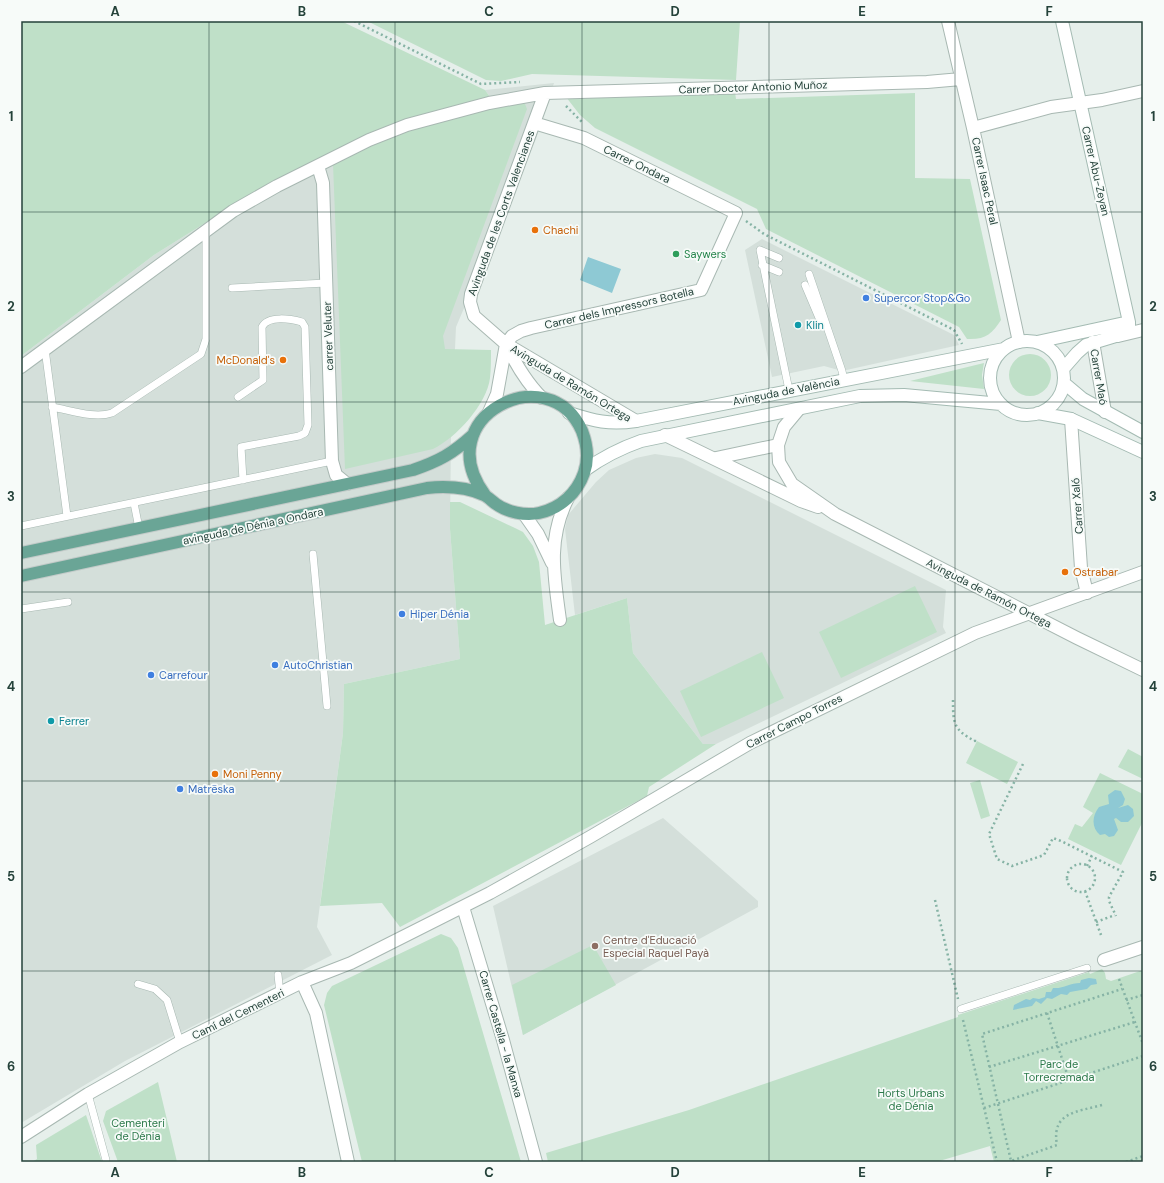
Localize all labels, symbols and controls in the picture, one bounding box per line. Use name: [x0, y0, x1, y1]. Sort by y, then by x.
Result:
text: A: [110, 3, 120, 20]
text: B: [298, 3, 306, 20]
text: C: [484, 3, 494, 20]
text: D: [670, 3, 680, 20]
text: E: [858, 3, 866, 20]
text: F: [1045, 3, 1053, 20]
street label: Carrer Doctor Antonio Muñoz: [678, 77, 828, 97]
text: 1: [9, 108, 13, 125]
text: 1: [1151, 108, 1155, 125]
street label: Carrer Abu-Zeyan: [1079, 125, 1113, 217]
street label: Avinguda de les Corts Valencianes: [465, 128, 537, 298]
street label: Carrer Isaac Peral: [969, 136, 1001, 226]
street label: Carrer Ondara: [601, 142, 673, 186]
place label: Chachi: [543, 223, 578, 237]
marker: Chachi: [530, 225, 540, 235]
place label: Saywers: [684, 247, 726, 261]
marker: Saywers: [671, 249, 681, 259]
street label: Carrer dels Impressors Botella: [543, 284, 695, 332]
place label: Supercor Stop&Go: [874, 291, 970, 305]
marker: Supercor Stop&Go: [861, 293, 871, 303]
text: 2: [7, 298, 15, 315]
text: 2: [1149, 298, 1157, 315]
street label: carrer Veluter: [320, 301, 336, 371]
place label: Klin: [806, 318, 824, 332]
marker: Klin: [793, 320, 803, 330]
street label: Avinguda de Ramón Ortega: [508, 341, 634, 425]
street label: Carrer Maó: [1087, 348, 1111, 406]
place label: McDonald's: [216, 353, 275, 367]
marker: McDonald's: [278, 355, 288, 365]
street label: Avinguda de València: [731, 374, 841, 408]
street label: Carrer Xaló: [1068, 477, 1086, 535]
text: 3: [7, 488, 15, 505]
text: 3: [1149, 488, 1157, 505]
street label: avinguda de Dénia a Ondara: [182, 504, 325, 548]
street label: Avinguda de Ramón Ortega: [924, 555, 1054, 631]
place label: Ostrabar: [1073, 565, 1118, 579]
marker: Ostrabar: [1060, 567, 1070, 577]
place label: Hiper Dénia: [410, 607, 469, 621]
marker: Hiper Dénia: [397, 609, 407, 619]
place label: AutoChristian: [283, 658, 353, 672]
marker: AutoChristian: [270, 660, 280, 670]
place label: Carrefour: [159, 668, 207, 682]
marker: Carrefour: [146, 670, 156, 680]
text: 4: [7, 678, 15, 695]
text: 4: [1149, 678, 1157, 695]
street label: Carrer Campo Torres: [743, 691, 845, 751]
place label: Ferrer: [59, 714, 89, 728]
marker: Ferrer: [46, 716, 56, 726]
place label: Moni Penny: [223, 767, 282, 781]
marker: Moni Penny: [210, 769, 220, 779]
place label: Matrēska: [188, 782, 235, 796]
marker: Matrēska: [175, 784, 185, 794]
text: 5: [7, 868, 15, 885]
text: 5: [1149, 868, 1157, 885]
place label: Centre d'Educació Especial Raquel Payà: [603, 933, 709, 960]
marker: Centre d'Educació Especial Raquel Payà: [590, 941, 600, 951]
street label: Carrer Castella - la Manxa: [476, 969, 526, 1099]
street label: Camí del Cementeri: [189, 986, 287, 1042]
park label: Parc de Torrecremada: [1024, 1057, 1094, 1084]
text: 6: [7, 1058, 15, 1075]
text: 6: [1149, 1058, 1157, 1075]
park label: Horts Urbans de Dénia: [878, 1086, 944, 1113]
park label: Cementeri de Dénia: [111, 1116, 165, 1143]
text: A: [110, 1164, 120, 1181]
text: B: [298, 1164, 306, 1181]
text: C: [484, 1164, 494, 1181]
text: D: [670, 1164, 680, 1181]
text: E: [858, 1164, 866, 1181]
text: F: [1045, 1164, 1053, 1181]

